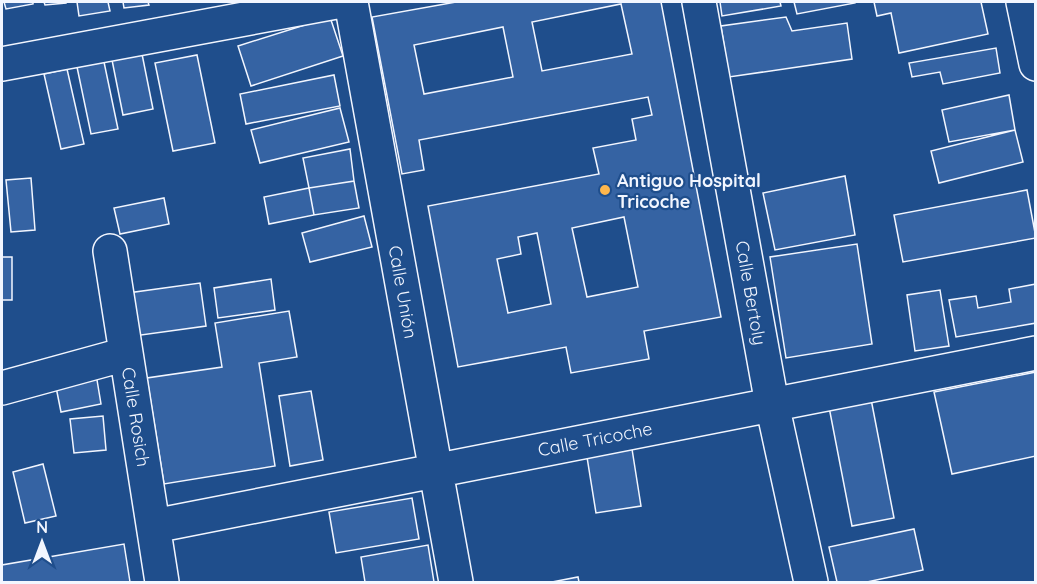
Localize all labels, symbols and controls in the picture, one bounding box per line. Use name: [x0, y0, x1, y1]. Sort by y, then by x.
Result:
place label: Antiguo Hospital Tricoche: [617, 169, 761, 213]
marker: Antiguo Hospital Tricoche: [598, 183, 612, 197]
street label: Calle Bertoly: [731, 239, 771, 347]
street label: Calle Unión: [383, 244, 423, 340]
street label: Calle Rosich: [117, 366, 155, 468]
street label: Calle Tricoche: [536, 417, 654, 461]
north arrow: [12, 512, 72, 572]
text: N: [36, 517, 48, 537]

